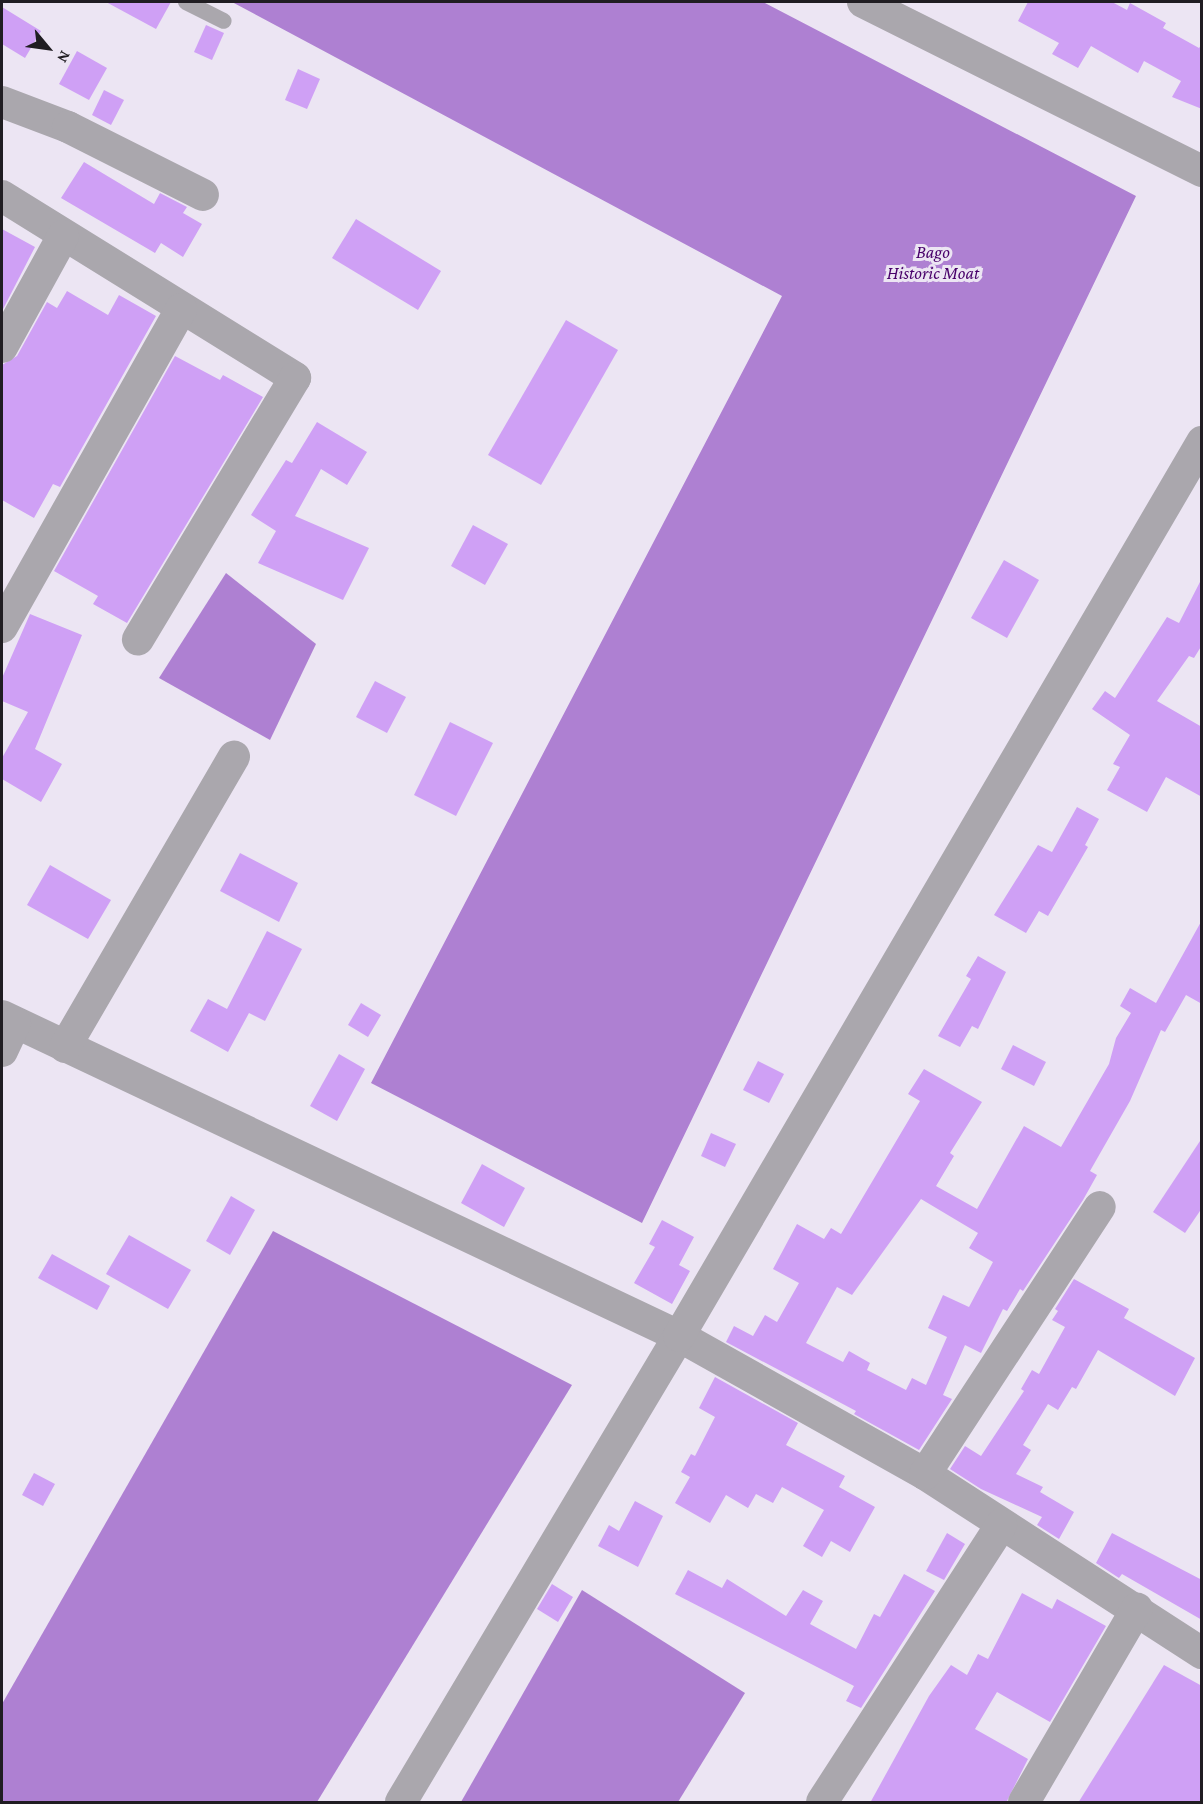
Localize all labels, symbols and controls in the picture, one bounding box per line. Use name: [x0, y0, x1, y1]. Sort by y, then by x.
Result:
north arrow: [18, 18, 78, 78]
text: N: [54, 48, 74, 66]
water label: Bago Historic Moat: [887, 242, 979, 284]

